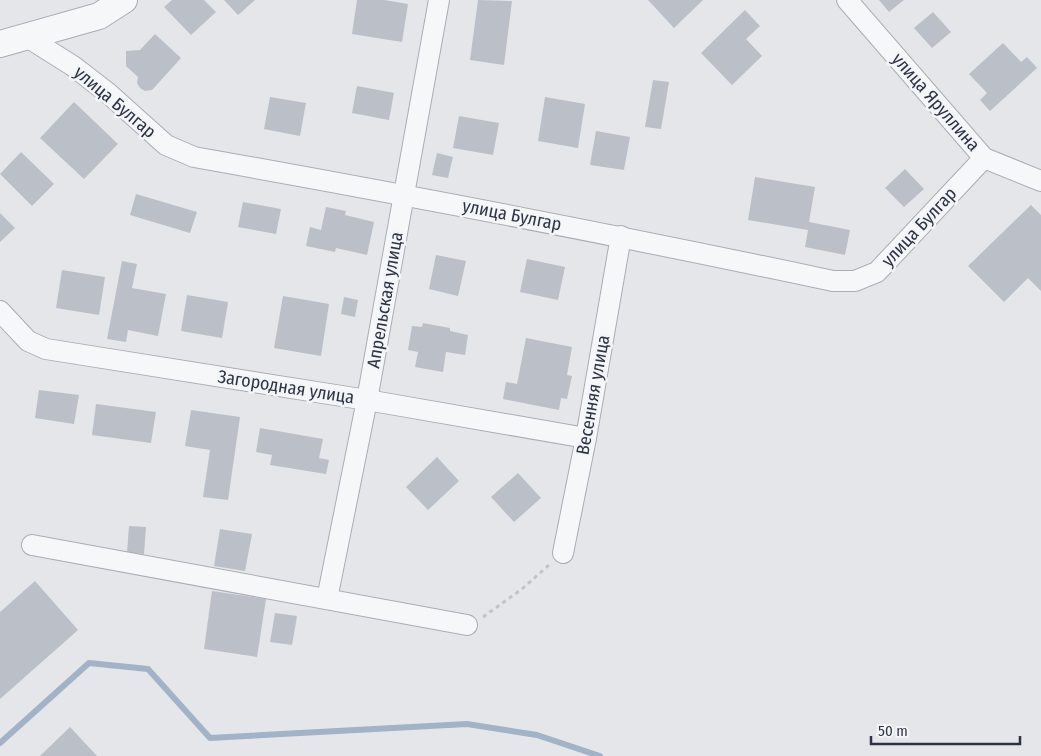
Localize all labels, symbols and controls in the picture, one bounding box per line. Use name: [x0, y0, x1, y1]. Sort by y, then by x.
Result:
street label: улица Яруллина: [887, 48, 985, 156]
street label: улица Булгар: [69, 61, 161, 143]
street label: улица Булгар: [877, 183, 961, 271]
street label: улица Булгар: [461, 195, 563, 235]
street label: Апрельская улица: [362, 230, 408, 370]
street label: Весенняя улица: [572, 333, 614, 457]
street label: Загородная улица: [216, 365, 356, 409]
scale bar: [871, 714, 1020, 746]
text: 50 m: [878, 722, 908, 740]

